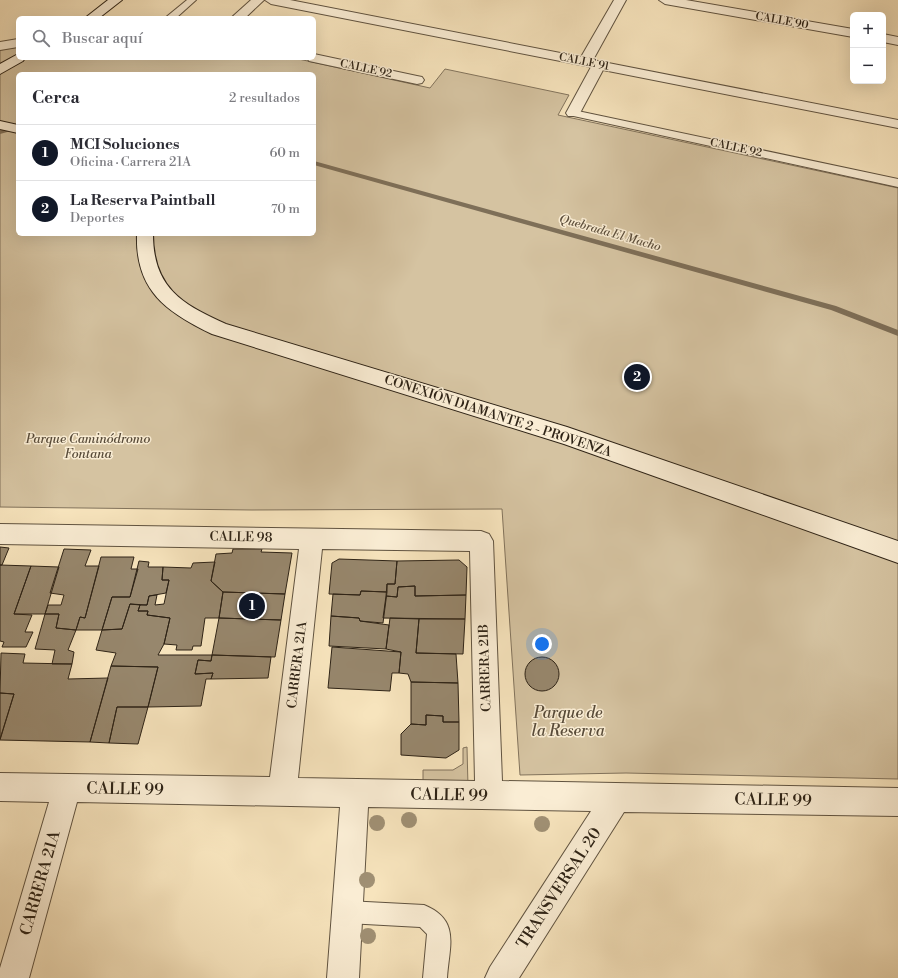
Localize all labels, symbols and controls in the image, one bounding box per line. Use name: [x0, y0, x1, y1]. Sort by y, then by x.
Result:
street label: CALLE 90: [754, 9, 810, 33]
map controls: [850, 12, 886, 84]
button: +: [850, 12, 886, 48]
search box: [16, 16, 316, 60]
icon: search: [30, 27, 52, 49]
text: Buscar aquí: [62, 29, 143, 48]
button: −: [850, 48, 886, 84]
street label: CALLE 91: [558, 50, 611, 74]
street label: CALLE 92: [339, 57, 393, 81]
text: Cerca: [32, 87, 80, 109]
text: 2 resultados: [229, 90, 300, 106]
text: MCI Soluciones: [70, 135, 179, 154]
street label: CALLE 92: [709, 136, 763, 160]
text: 1: [42, 145, 48, 161]
text: 60 m: [269, 145, 300, 161]
text: Oficina · Carrera 21A: [70, 154, 191, 170]
text: La Reserva Paintball: [70, 191, 215, 210]
text: 2: [41, 201, 49, 217]
text: 70 m: [271, 201, 300, 217]
text: Deportes: [70, 210, 124, 226]
water label: Quebrada El Macho: [557, 211, 663, 255]
pin: 2: [624, 362, 650, 392]
street label: CONEXIÓN DIAMANTE 2 - PROVENZA: [382, 371, 615, 461]
park label: Parque Caminódromo Fontana: [25, 431, 150, 462]
street label: CALLE 98: [209, 528, 273, 546]
pin: 1: [239, 591, 265, 621]
street label: CARRERA 21A: [284, 619, 310, 709]
street label: CARRERA 21B: [475, 624, 495, 712]
your location: [532, 634, 552, 654]
park label: Parque de la Reserva: [531, 703, 605, 741]
street label: CALLE 99: [86, 778, 164, 800]
street label: CALLE 99: [410, 784, 488, 806]
street label: CALLE 99: [734, 789, 812, 811]
street label: TRANSVERSAL 20: [512, 824, 606, 952]
street label: CARRERA 21A: [16, 827, 65, 938]

